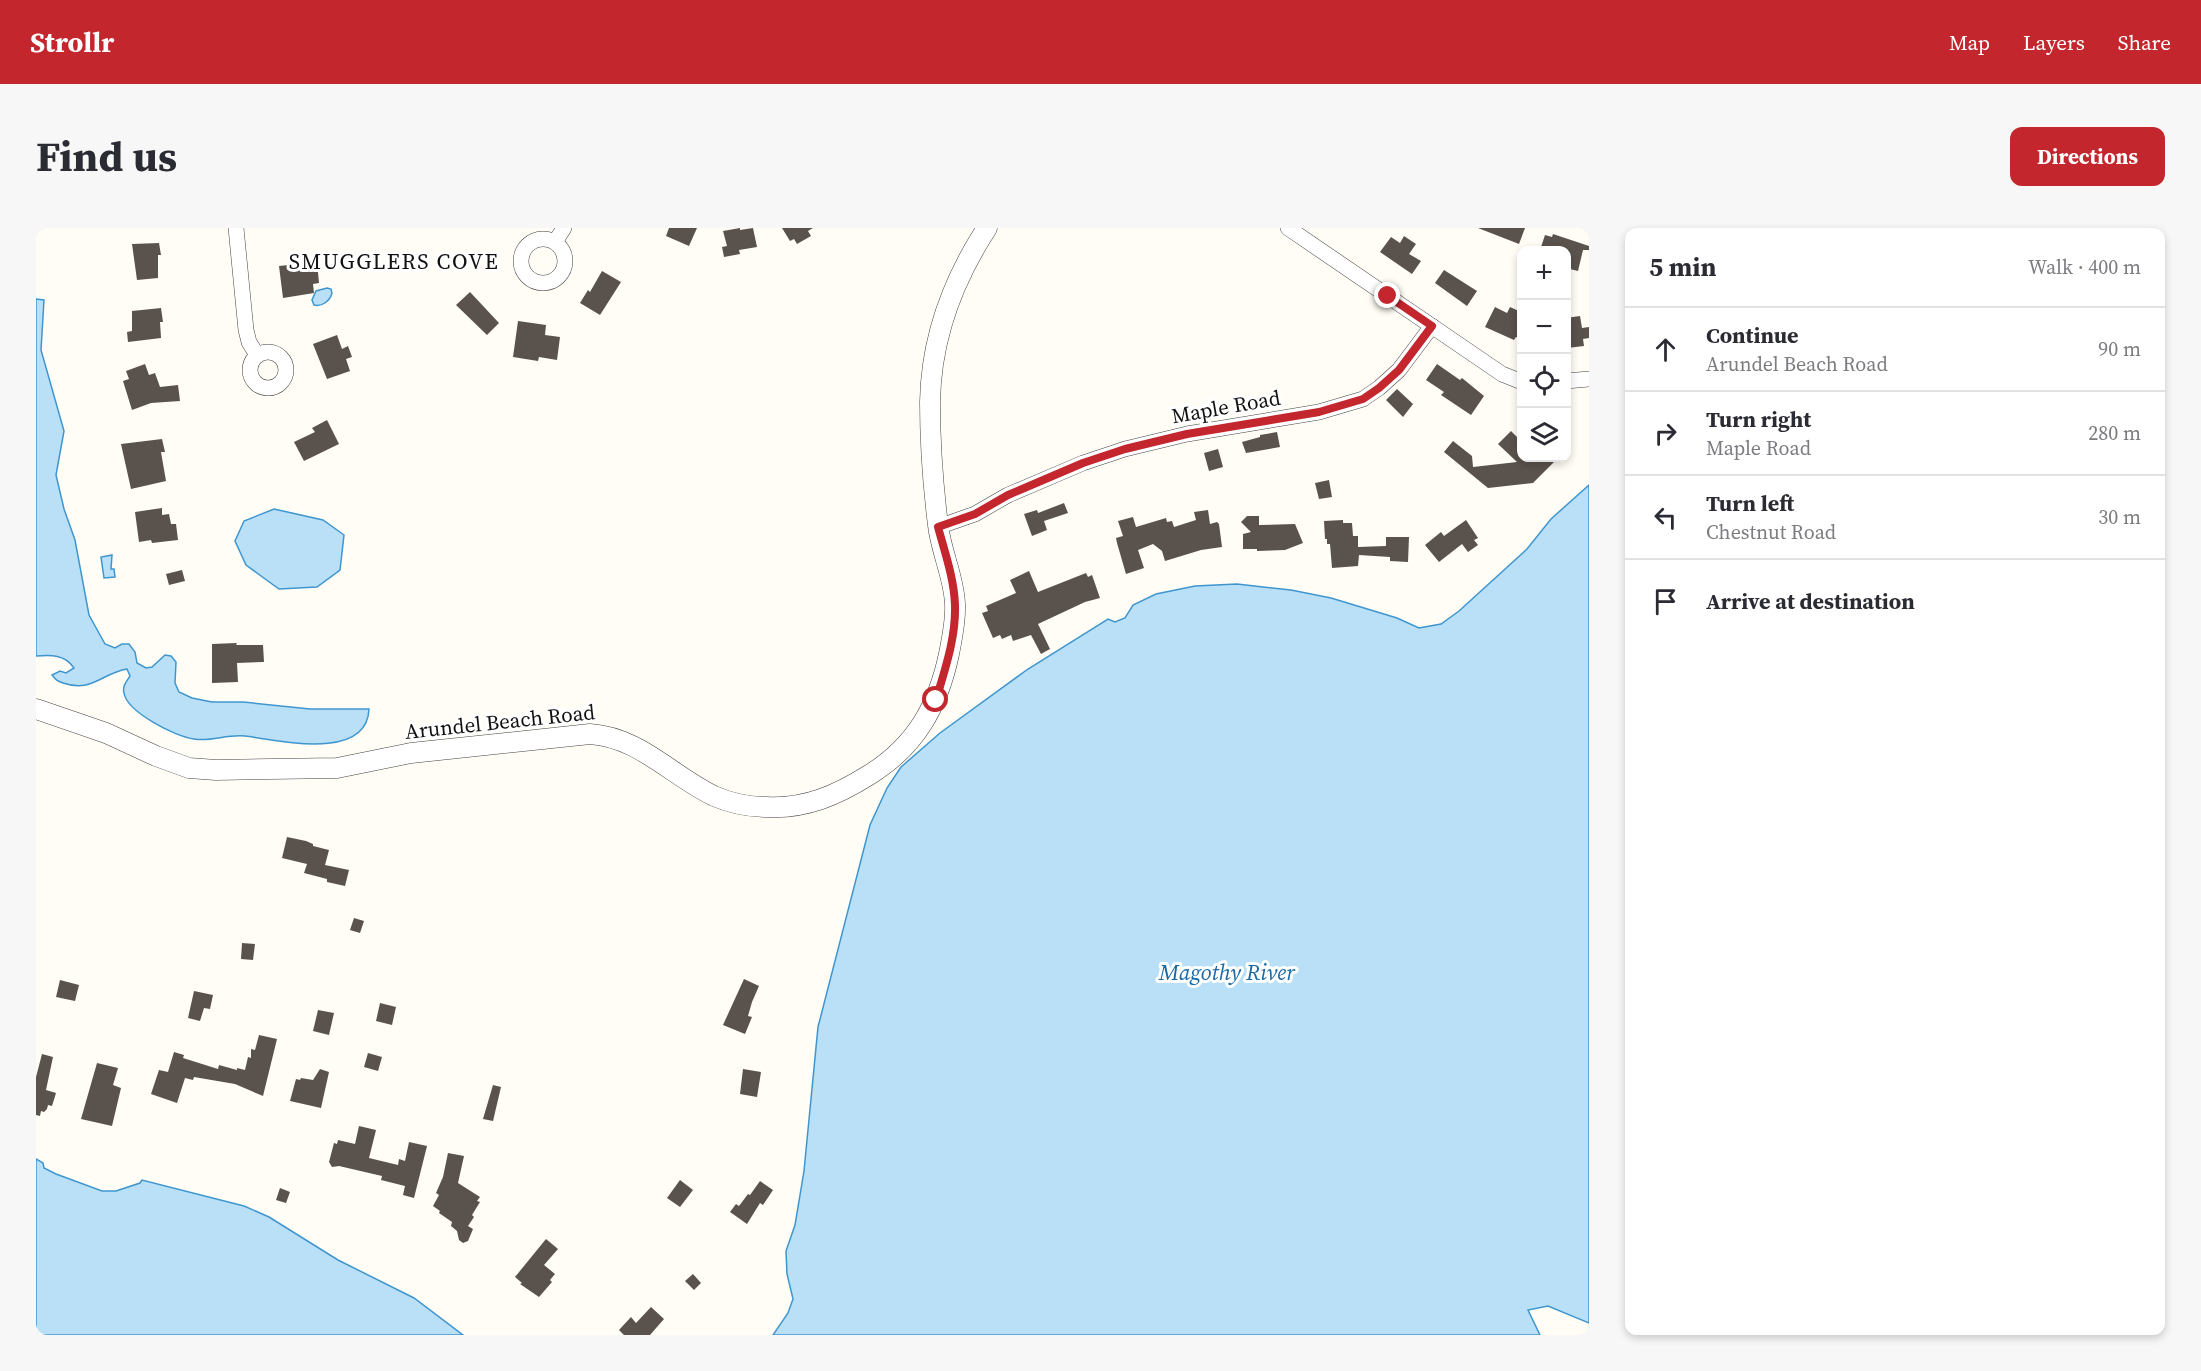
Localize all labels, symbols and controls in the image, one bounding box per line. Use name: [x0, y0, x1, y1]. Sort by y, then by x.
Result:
text: Strollr: [30, 23, 114, 61]
text: Map: [1949, 28, 1990, 57]
text: Layers: [2023, 28, 2085, 57]
text: Share: [2118, 28, 2171, 57]
text: Find us: [36, 127, 177, 185]
button: Directions: [2010, 127, 2165, 186]
district label: SMUGGLERS COVE: [289, 246, 499, 276]
map controls: [1517, 246, 1571, 462]
button: +: [1517, 246, 1571, 300]
text: 5 min: [1649, 249, 1716, 285]
text: Walk · 400 m: [2028, 253, 2141, 281]
route end: [1374, 282, 1400, 308]
button: −: [1517, 300, 1571, 354]
text: Continue: [1706, 320, 1799, 350]
icon: ahead: [1649, 333, 1682, 366]
text: 90 m: [2098, 335, 2141, 363]
text: Arundel Beach Road: [1706, 350, 1888, 378]
button: locate: [1517, 354, 1571, 408]
street label: Maple Road: [1169, 383, 1283, 430]
text: Turn right: [1706, 404, 1811, 434]
button: layers: [1517, 408, 1571, 462]
icon: right: [1649, 417, 1682, 450]
text: 280 m: [2088, 419, 2141, 447]
text: Maple Road: [1706, 434, 1811, 462]
text: Turn left: [1706, 488, 1794, 518]
icon: left: [1649, 501, 1682, 534]
text: 30 m: [2098, 503, 2141, 531]
text: Chestnut Road: [1706, 518, 1836, 546]
icon: arrive: [1649, 585, 1682, 618]
text: Arrive at destination: [1706, 586, 1915, 616]
route start: [922, 686, 948, 712]
street label: Arundel Beach Road: [404, 697, 596, 746]
water label: Magothy River: [1158, 957, 1296, 987]

